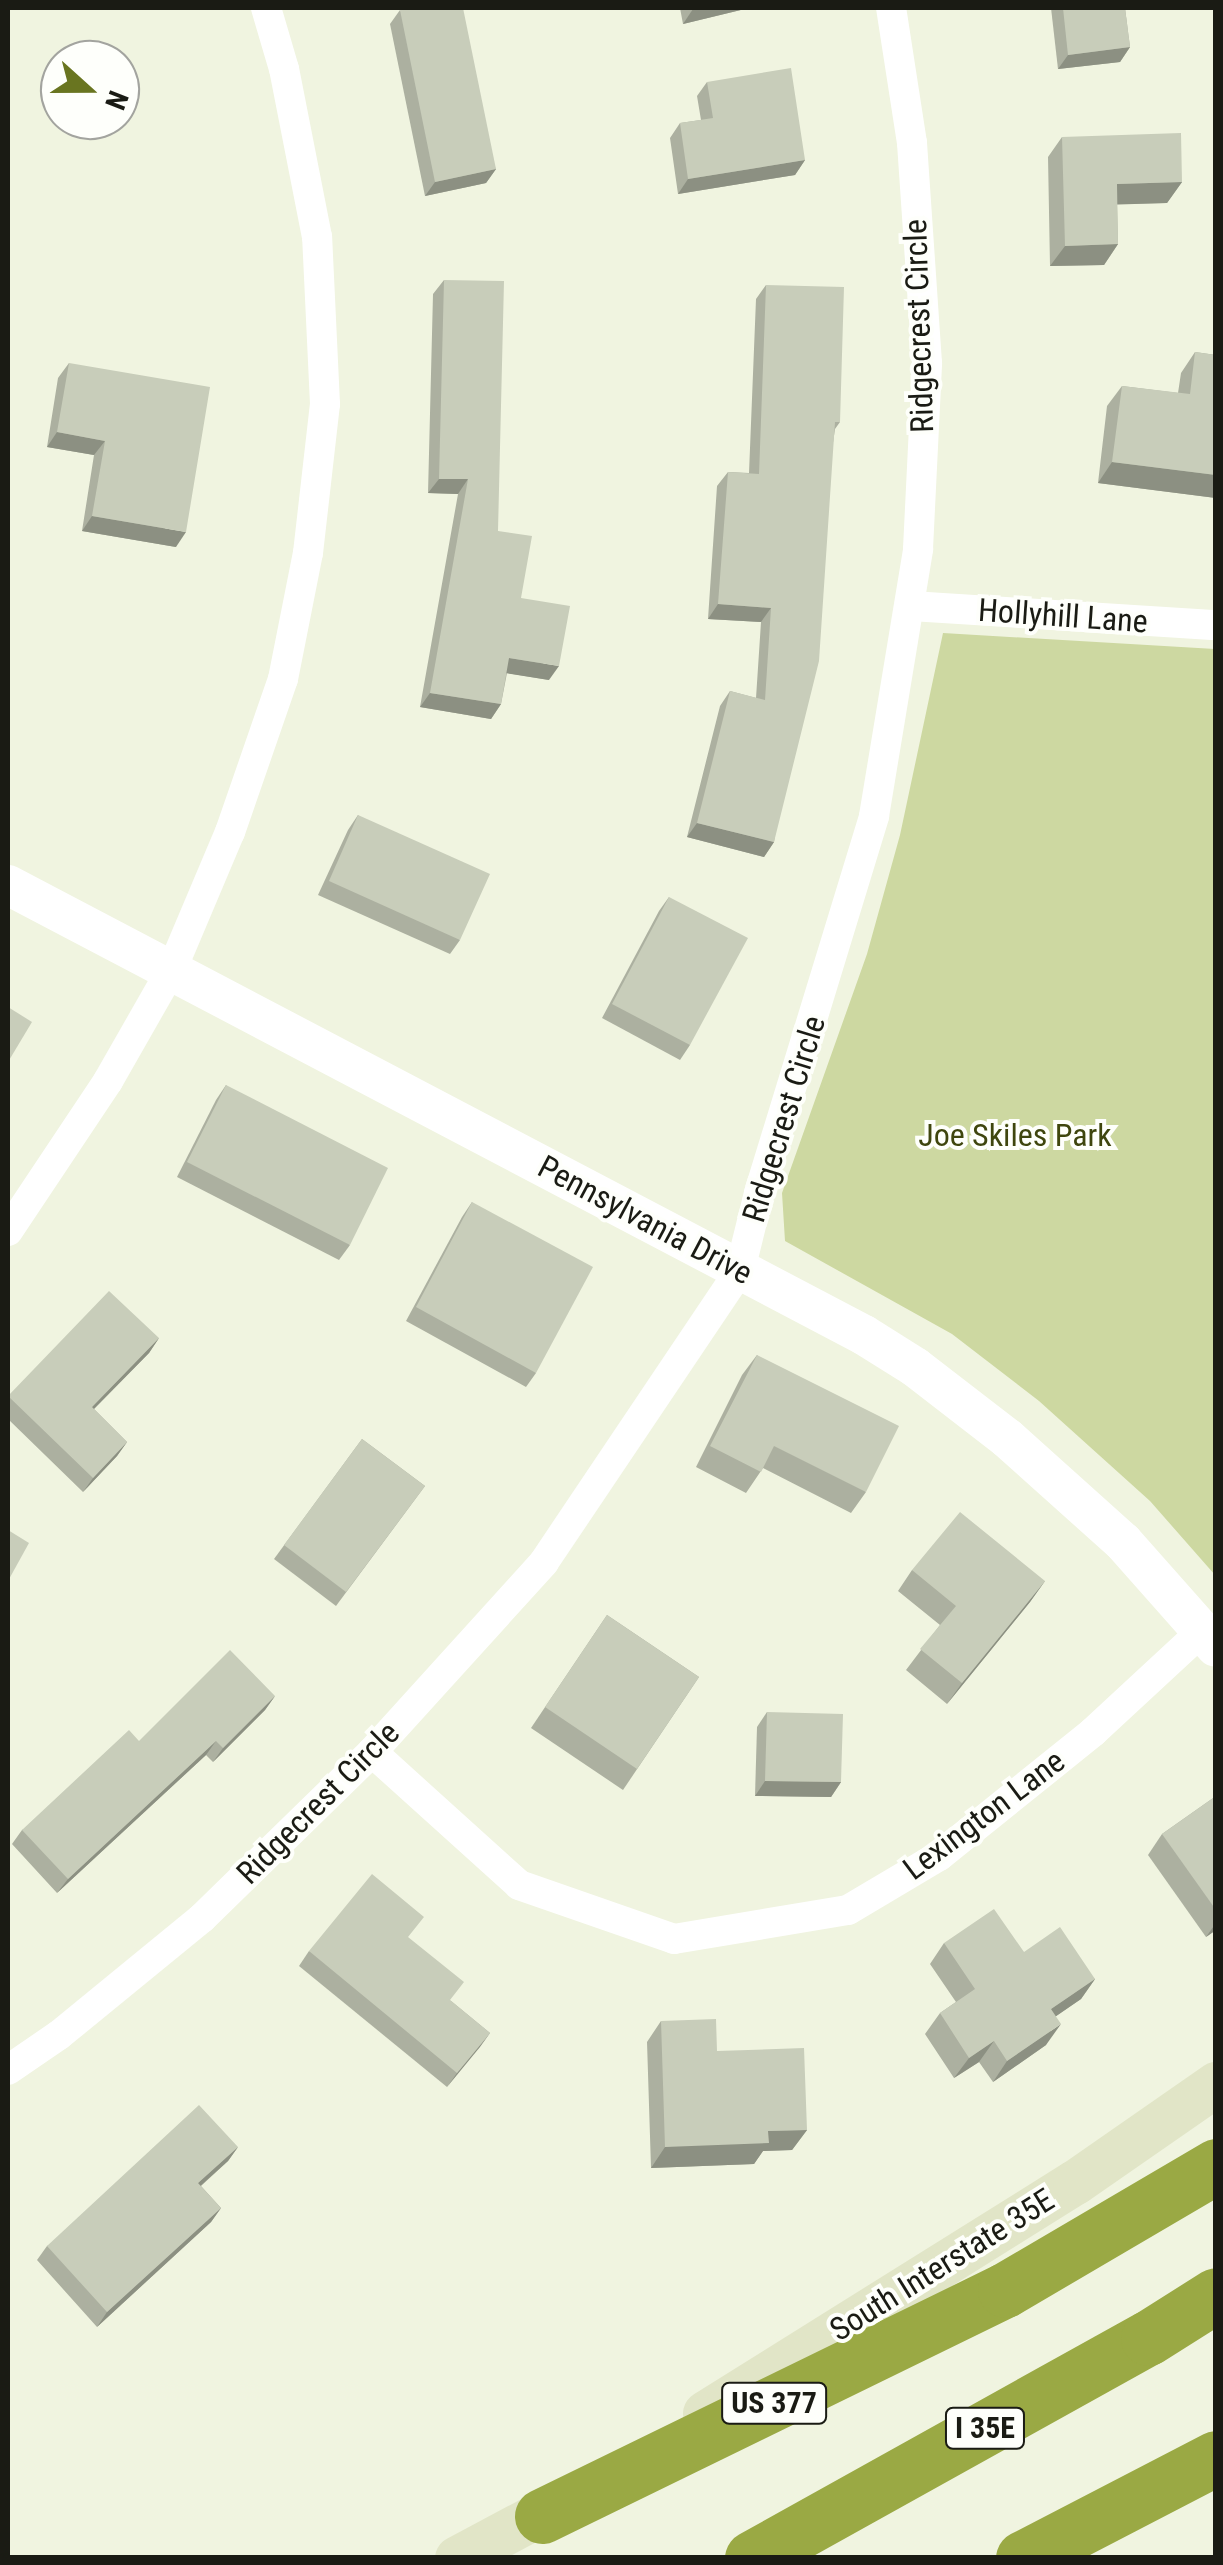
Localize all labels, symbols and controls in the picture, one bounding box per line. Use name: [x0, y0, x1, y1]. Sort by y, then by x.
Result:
north arrow: [40, 40, 140, 140]
text: N: [98, 86, 135, 114]
street label: Ridgecrest Circle: [896, 219, 942, 433]
street label: Hollyhill Lane: [977, 591, 1149, 641]
street label: Ridgecrest Circle: [734, 1011, 834, 1227]
park label: Joe Skiles Park: [918, 1116, 1112, 1154]
street label: Pennsylvania Drive: [531, 1147, 759, 1293]
street label: Ridgecrest Circle: [229, 1714, 407, 1892]
street label: Lexington Lane: [896, 1742, 1072, 1888]
street label: South Interstate 35E: [823, 2181, 1061, 2349]
road number: US 377: [719, 2378, 829, 2428]
road number: I 35E: [942, 2403, 1028, 2453]

